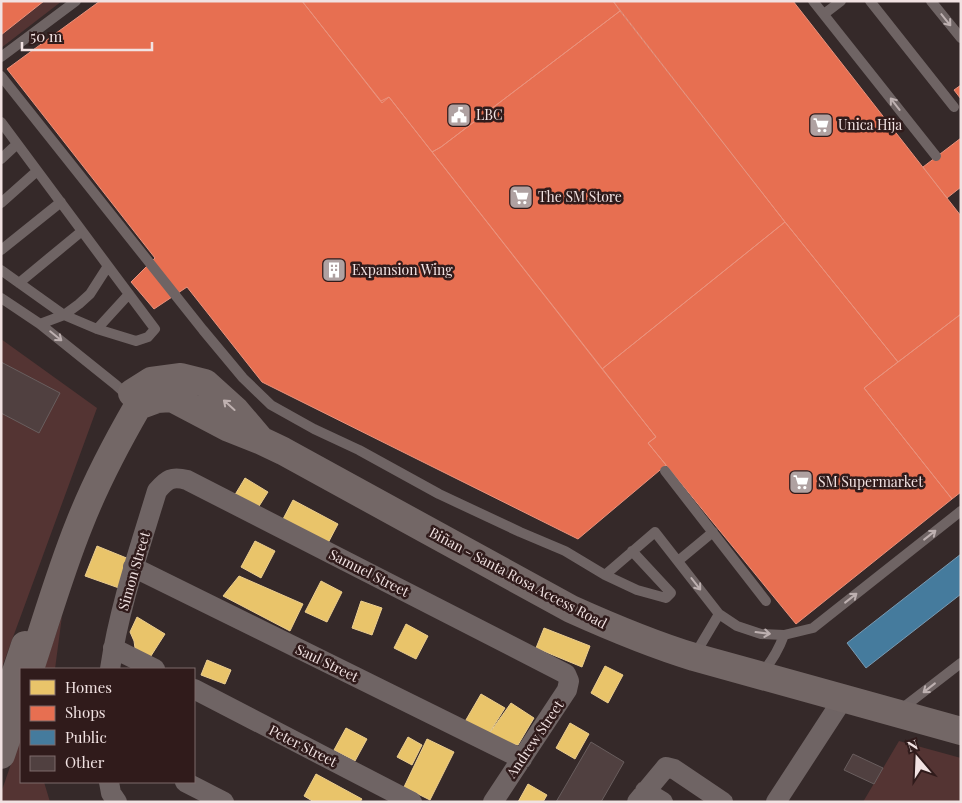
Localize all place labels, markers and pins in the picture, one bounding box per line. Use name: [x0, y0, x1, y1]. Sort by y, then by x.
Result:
public building icon: LBC: [446, 102, 472, 128]
place label: LBC: [476, 105, 503, 124]
supermarket icon: Unica Hija: [808, 112, 834, 138]
place label: Unica Hija: [838, 115, 902, 134]
supermarket icon: The SM Store: [508, 184, 534, 210]
place label: The SM Store: [538, 187, 622, 206]
building icon: Expansion Wing: [321, 257, 347, 283]
place label: Expansion Wing: [352, 260, 453, 279]
supermarket icon: SM Supermarket: [788, 469, 814, 495]
place label: SM Supermarket: [818, 472, 924, 491]

